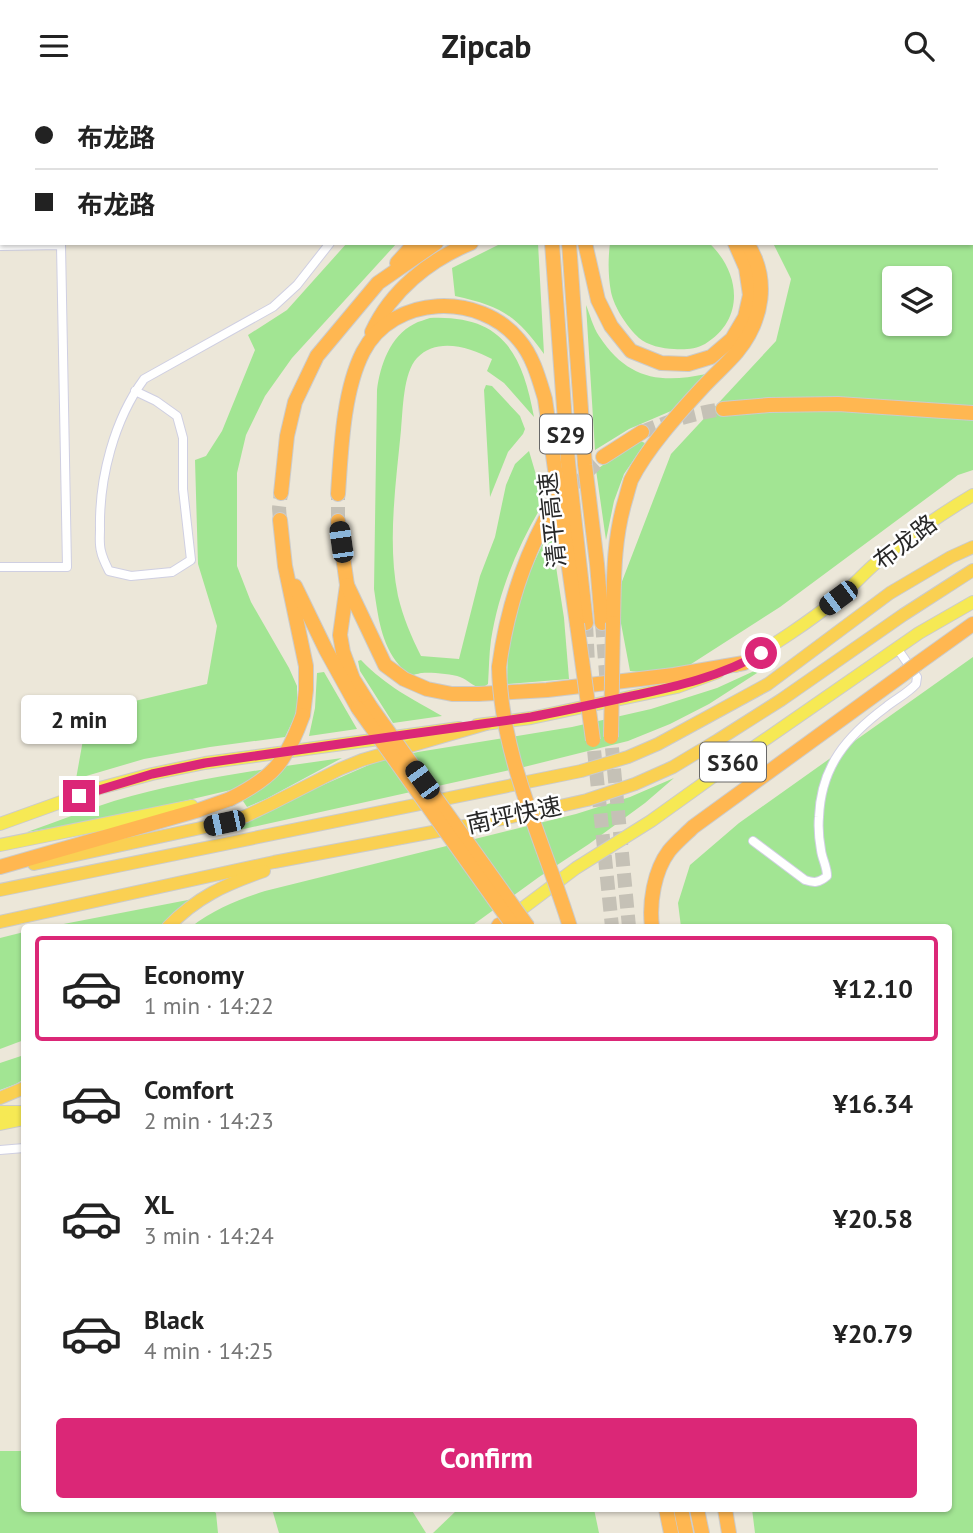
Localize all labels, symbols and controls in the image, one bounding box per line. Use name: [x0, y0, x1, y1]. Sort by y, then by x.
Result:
text: Zipcab: [441, 25, 532, 67]
icon: menu: [35, 27, 73, 65]
icon: search: [900, 27, 938, 65]
text: 布龙路: [77, 121, 155, 154]
text: 布龙路: [77, 188, 155, 221]
map controls: [882, 266, 952, 336]
button: layers: [882, 266, 952, 336]
road number: S29: [540, 415, 592, 453]
street label: 清平高速: [532, 471, 572, 569]
street label: 布龙路: [867, 508, 943, 576]
car: [328, 520, 355, 564]
car: [815, 577, 862, 619]
route start: [745, 637, 777, 669]
callout: 2 min: [21, 695, 137, 743]
text: 2 min: [51, 705, 107, 734]
road number: S360: [700, 743, 766, 782]
car: [402, 757, 443, 803]
route end: [63, 780, 95, 812]
street label: 南坪快速: [464, 790, 564, 840]
car: [202, 808, 247, 838]
icon: car: [60, 957, 123, 1020]
text: Economy: [144, 958, 244, 991]
text: ¥12.10: [833, 972, 913, 1005]
text: 1 min · 14:22: [144, 991, 274, 1020]
icon: car: [60, 1072, 123, 1135]
text: Comfort: [144, 1073, 234, 1106]
text: ¥16.34: [833, 1087, 913, 1120]
text: 2 min · 14:23: [144, 1106, 274, 1135]
icon: car: [60, 1187, 123, 1250]
text: XL: [144, 1188, 174, 1221]
text: ¥20.58: [833, 1202, 913, 1235]
text: 3 min · 14:24: [144, 1221, 274, 1250]
icon: car: [60, 1302, 123, 1365]
text: Black: [144, 1303, 204, 1336]
text: ¥20.79: [833, 1317, 913, 1350]
text: 4 min · 14:25: [144, 1336, 274, 1365]
button: Confirm: [56, 1418, 917, 1498]

